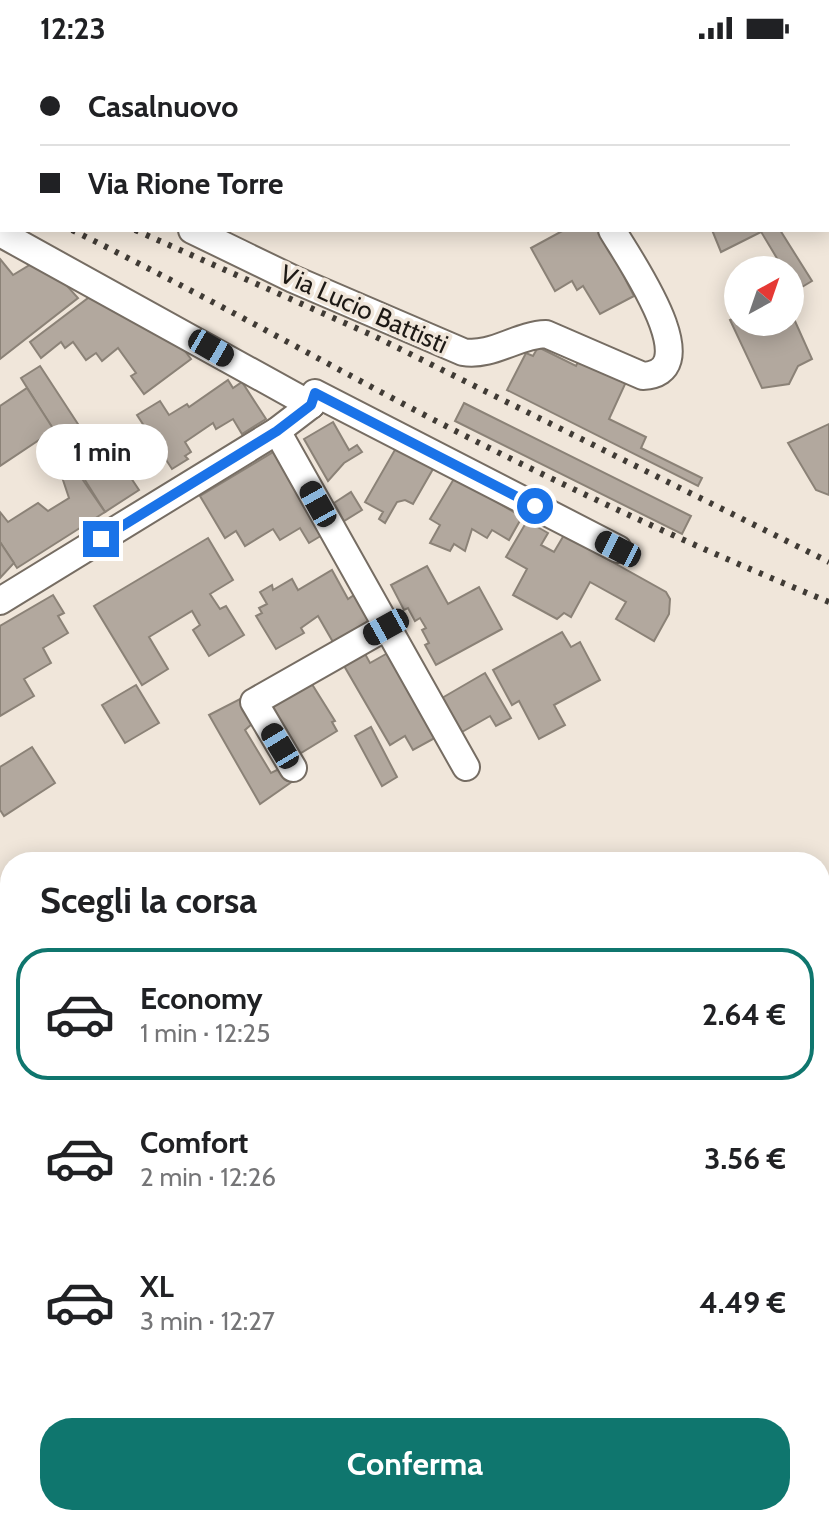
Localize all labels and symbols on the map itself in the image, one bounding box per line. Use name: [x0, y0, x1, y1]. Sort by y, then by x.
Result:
north arrow: [724, 256, 804, 336]
street label: Via Lucio Battisti: [275, 258, 453, 360]
car: [184, 326, 238, 370]
callout: 1 min: [35, 423, 167, 479]
car: [296, 477, 340, 531]
route start: [517, 488, 553, 524]
route end: [83, 521, 119, 557]
car: [591, 527, 645, 571]
car: [359, 605, 413, 649]
car: [257, 719, 303, 773]

